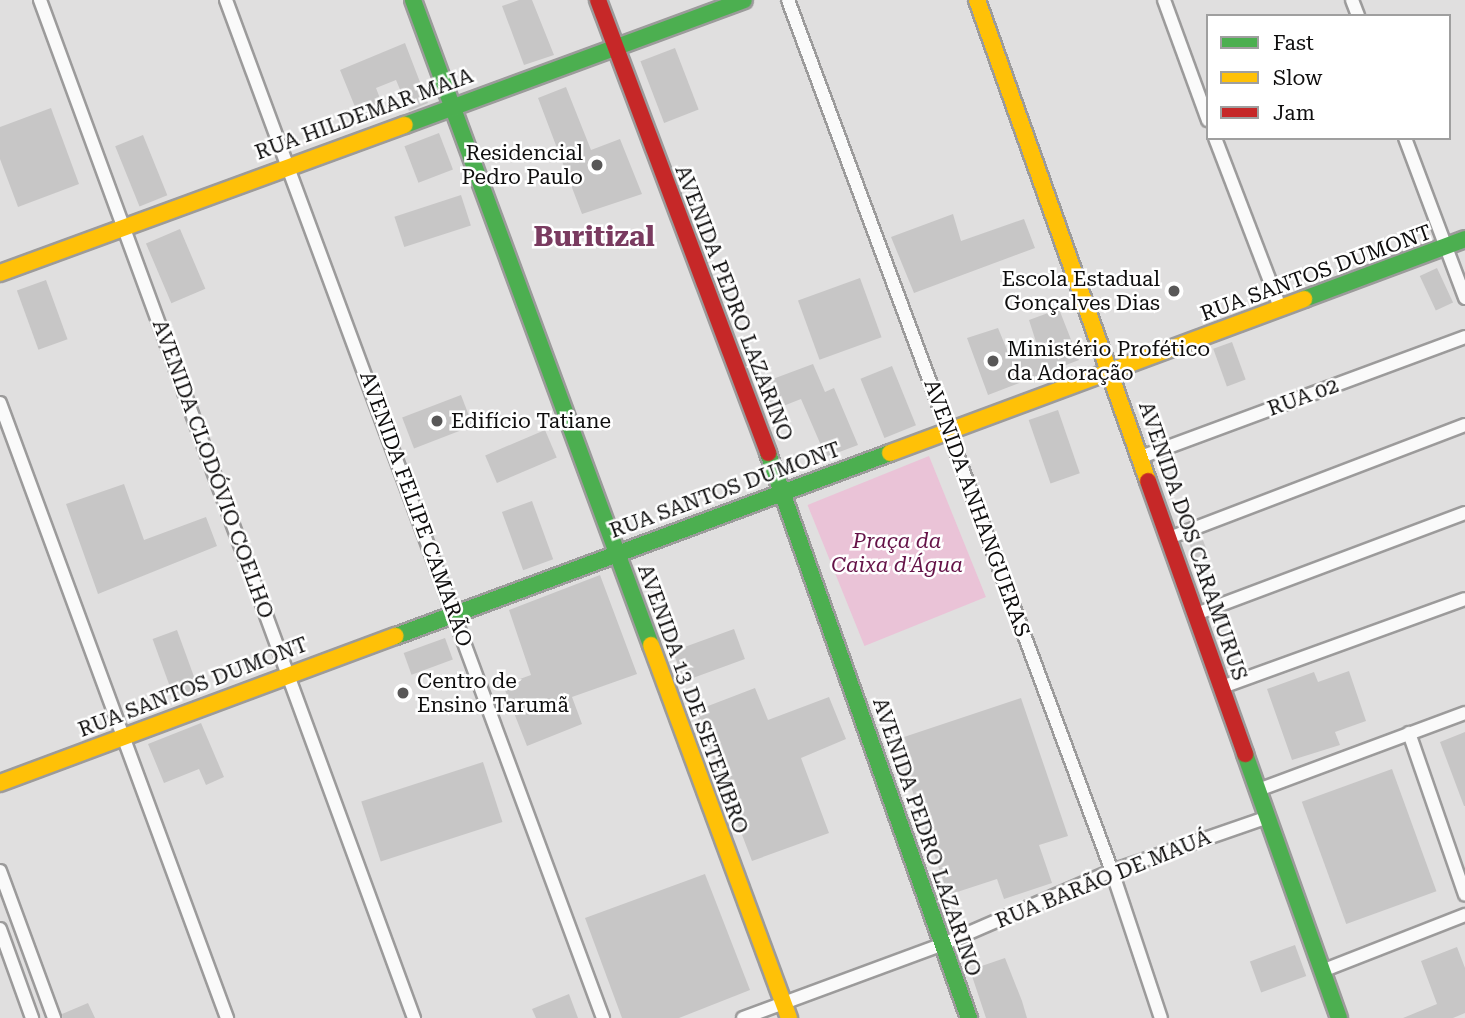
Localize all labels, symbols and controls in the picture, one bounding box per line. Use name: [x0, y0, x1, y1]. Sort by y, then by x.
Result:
legend: [1206, 14, 1451, 140]
text: Fast: [1273, 31, 1314, 55]
street label: RUA HILDEMAR MAIA: [252, 63, 476, 165]
text: Slow: [1273, 66, 1322, 90]
text: Jam: [1273, 101, 1315, 125]
place label: Residencial Pedro Paulo: [462, 140, 583, 190]
marker: Residencial Pedro Paulo: [589, 157, 605, 173]
street label: AVENIDA PEDRO LAZARINO: [670, 162, 798, 444]
street label: RUA SANTOS DUMONT: [1197, 219, 1435, 327]
district label: Buritizal: [533, 220, 655, 254]
place label: Escola Estadual Gonçalves Dias: [1002, 266, 1160, 316]
marker: Escola Estadual Gonçalves Dias: [1166, 283, 1182, 299]
street label: AVENIDA CLODÓVIO COELHO: [147, 316, 279, 622]
place label: Ministério Profético da Adoração: [1007, 336, 1210, 386]
marker: Ministério Profético da Adoração: [985, 353, 1001, 369]
street label: AVENIDA FELIPE CAMARÃO: [354, 368, 478, 650]
street label: RUA 02: [1264, 373, 1342, 421]
street label: AVENIDA ANHANGUERAS: [919, 376, 1035, 640]
street label: AVENIDA DOS CARAMURUS: [1133, 398, 1253, 684]
place label: Edifício Tatiane: [451, 408, 611, 434]
marker: Edifício Tatiane: [429, 413, 445, 429]
street label: RUA SANTOS DUMONT: [606, 436, 844, 544]
park label: Praça da Caixa d'Água: [831, 528, 963, 578]
street label: AVENIDA 13 DE SETEMBRO: [632, 561, 754, 837]
street label: RUA SANTOS DUMONT: [75, 632, 311, 742]
place label: Centro de Ensino Tarumã: [417, 668, 569, 718]
marker: Centro de Ensino Tarumã: [395, 685, 411, 701]
street label: AVENIDA PEDRO LAZARINO: [867, 694, 987, 980]
street label: RUA BARÃO DE MAUÁ: [992, 824, 1214, 934]

